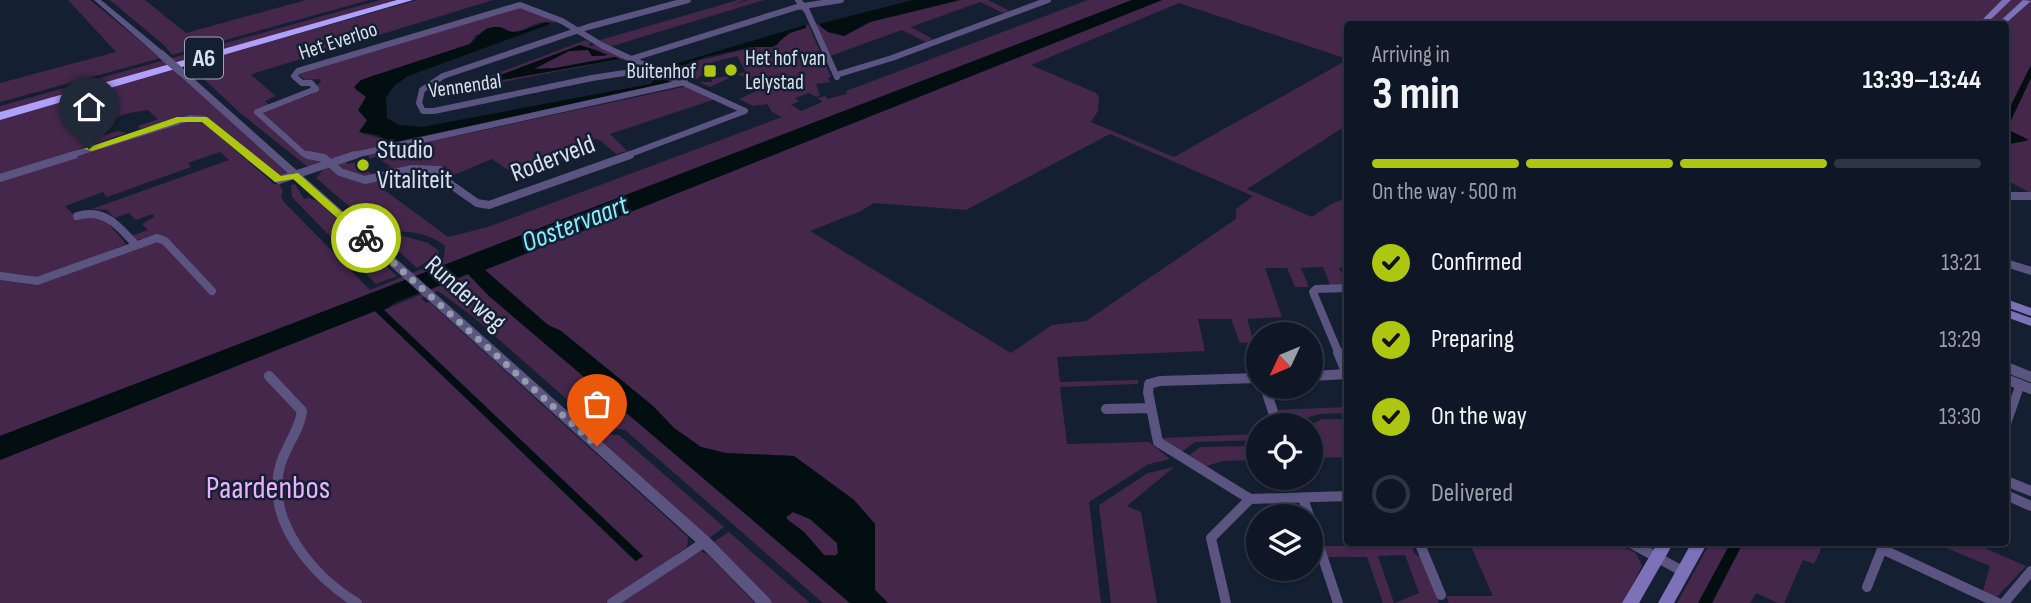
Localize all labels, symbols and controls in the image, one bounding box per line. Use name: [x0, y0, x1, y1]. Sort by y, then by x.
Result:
street label: Het Everloo: [296, 17, 380, 65]
road number: A6: [185, 38, 223, 78]
text: Arriving in: [1372, 41, 1450, 69]
place label: Het hof van Lelystad: [745, 46, 826, 95]
place label: Buitenhof: [627, 59, 697, 84]
marker: Het hof van Lelystad: [723, 62, 739, 78]
marker: Buitenhof: [702, 63, 718, 79]
text: 13:39–13:44: [1862, 65, 1981, 96]
text: 3 min: [1372, 67, 1460, 122]
street label: Vennendal: [427, 69, 503, 103]
pin: [59, 77, 119, 149]
icon: home: [70, 88, 108, 126]
street label: Roderveld: [507, 129, 599, 189]
place label: Studio Vitaliteit: [377, 135, 453, 196]
marker: Studio Vitaliteit: [355, 157, 371, 173]
text: On the way · 500 m: [1372, 178, 1517, 206]
water label: Oostervaart: [517, 188, 634, 259]
courier: [331, 203, 401, 273]
icon: bike: [347, 219, 385, 257]
icon: check: [1372, 244, 1410, 282]
text: Confirmed: [1431, 247, 1522, 278]
text: 13:21: [1941, 249, 1981, 277]
street label: Runderweg: [418, 250, 512, 338]
icon: check: [1372, 321, 1410, 359]
north arrow: [1246, 322, 1323, 399]
map controls: [1246, 322, 1323, 581]
text: Preparing: [1431, 324, 1514, 355]
text: 13:29: [1939, 326, 1981, 354]
pin: [567, 374, 627, 446]
icon: bag: [578, 385, 616, 423]
icon: check: [1372, 398, 1410, 436]
text: On the way: [1431, 401, 1527, 432]
text: 13:30: [1939, 403, 1981, 431]
button: locate: [1246, 413, 1323, 490]
park label: Paardenbos: [206, 469, 330, 508]
text: Delivered: [1431, 478, 1513, 509]
button: layers: [1246, 504, 1323, 581]

